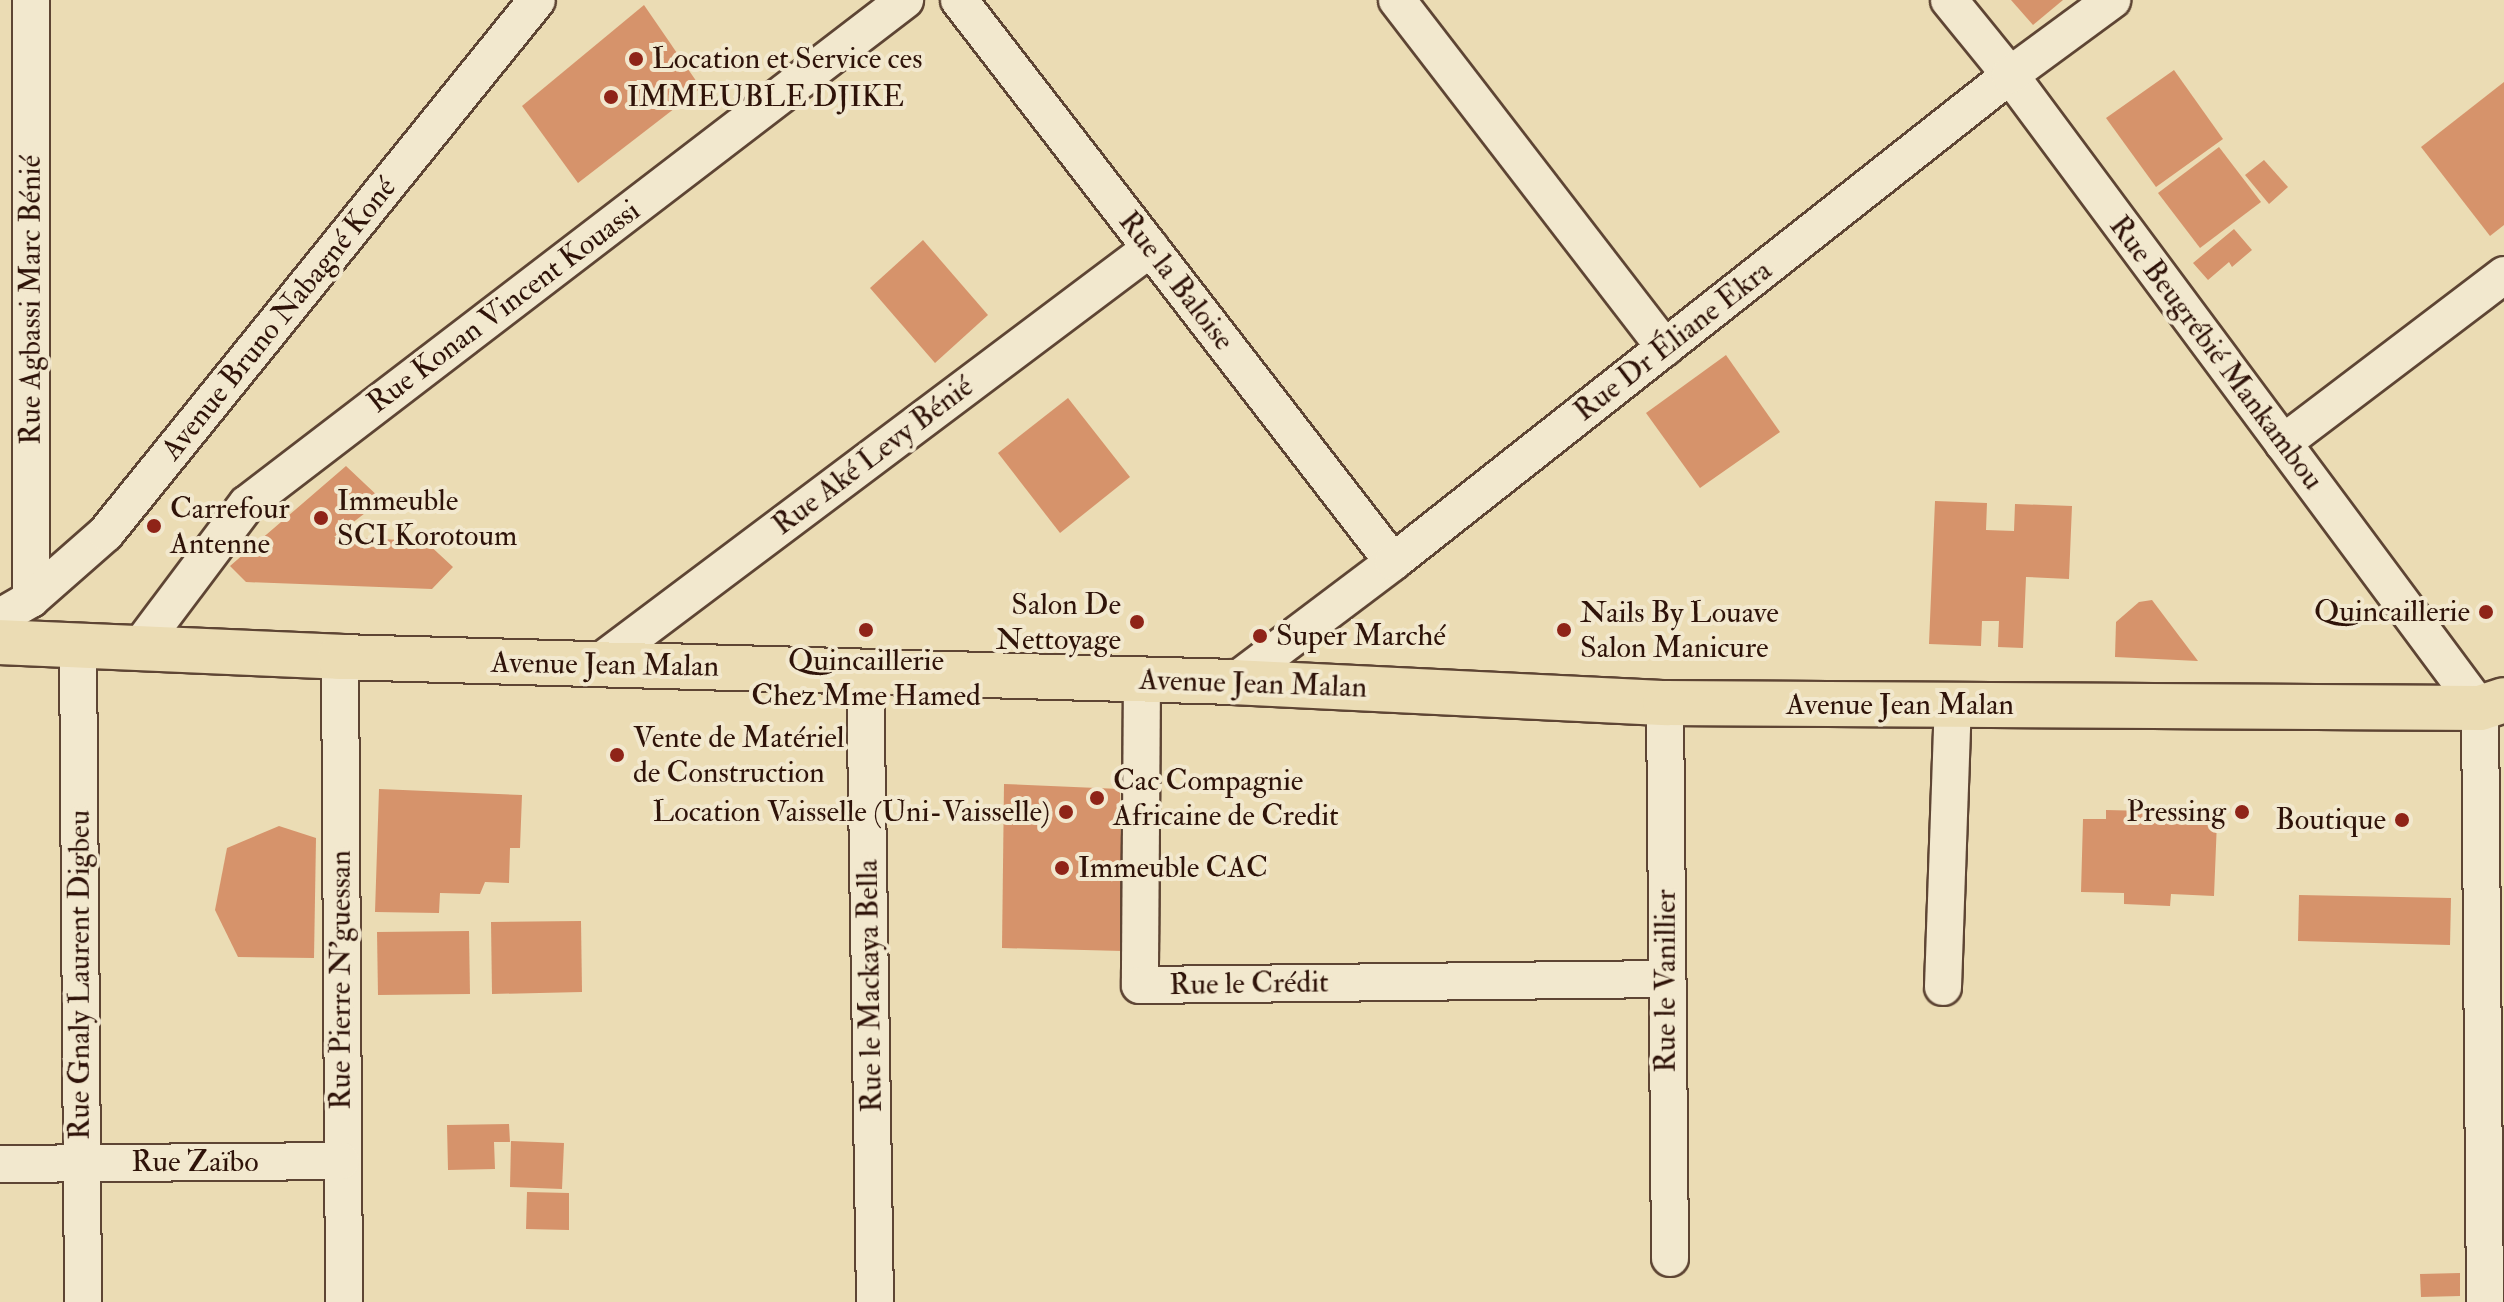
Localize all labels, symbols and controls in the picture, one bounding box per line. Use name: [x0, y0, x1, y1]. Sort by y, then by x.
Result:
place label: Location et Service ces: [652, 41, 922, 77]
marker: Location et Service ces: [627, 50, 645, 68]
place label: IMMEUBLE DJIKE: [627, 79, 904, 115]
marker: IMMEUBLE DJIKE: [602, 88, 620, 106]
street label: Rue Agbassi Marc Bénié: [13, 155, 49, 445]
street label: Avenue Bruno Nabagné Koné: [154, 171, 404, 467]
street label: Rue Konan Vincent Kouassi: [361, 193, 647, 421]
street label: Rue la Baloise: [1111, 204, 1241, 358]
street label: Rue Beugrébié Mankambou: [2101, 209, 2331, 497]
street label: Rue Dr Éliane Ekra: [1567, 253, 1779, 429]
street label: Rue Aké Levy Bénié: [765, 369, 981, 543]
place label: Immeuble SCI Korotoum: [337, 483, 517, 554]
place label: Carrefour Antenne: [170, 491, 290, 562]
marker: Immeuble SCI Korotoum: [312, 509, 330, 527]
marker: Carrefour Antenne: [145, 517, 163, 535]
place label: Salon De Nettoyage: [996, 587, 1121, 658]
place label: Quincaillerie: [2314, 594, 2470, 630]
place label: Nails By Louave Salon Manicure: [1580, 595, 1779, 666]
marker: Quincaillerie: [2477, 603, 2495, 621]
marker: Salon De Nettoyage: [1128, 613, 1146, 631]
place label: Super Marché: [1276, 618, 1446, 654]
marker: Quincaillerie Chez Mme Hamed: [857, 621, 875, 639]
marker: Nails By Louave Salon Manicure: [1555, 621, 1573, 639]
marker: Super Marché: [1251, 627, 1269, 645]
place label: Quincaillerie Chez Mme Hamed: [751, 643, 981, 714]
street label: Avenue Jean Malan: [491, 645, 719, 685]
street label: Avenue Jean Malan: [1138, 662, 1368, 706]
street label: Avenue Jean Malan: [1786, 687, 2014, 723]
place label: Vente de Matériel de Construction: [633, 720, 844, 790]
marker: Vente de Matériel de Construction: [608, 746, 626, 764]
place label: Cac Compagnie Africaine de Credit: [1113, 763, 1339, 834]
marker: Cac Compagnie Africaine de Credit: [1088, 789, 1106, 807]
place label: Location Vaisselle (Uni-Vaisselle): [652, 794, 1050, 830]
place label: Pressing: [2126, 794, 2226, 830]
place label: Boutique: [2275, 802, 2386, 838]
marker: Location Vaisselle (Uni-Vaisselle): [1057, 803, 1075, 821]
marker: Pressing: [2233, 803, 2251, 821]
street label: Rue Gnaly Laurent Digbeu: [62, 810, 98, 1140]
marker: Boutique: [2393, 811, 2411, 829]
street label: Rue Pierre N'guessan: [323, 850, 359, 1110]
place label: Immeuble CAC: [1078, 850, 1268, 886]
street label: Rue le Mackaya Bella: [850, 859, 890, 1113]
marker: Immeuble CAC: [1053, 859, 1071, 877]
street label: Rue le Vanillier: [1648, 889, 1684, 1073]
street label: Rue le Crédit: [1169, 965, 1329, 1003]
street label: Rue Zaïbo: [131, 1144, 259, 1180]

